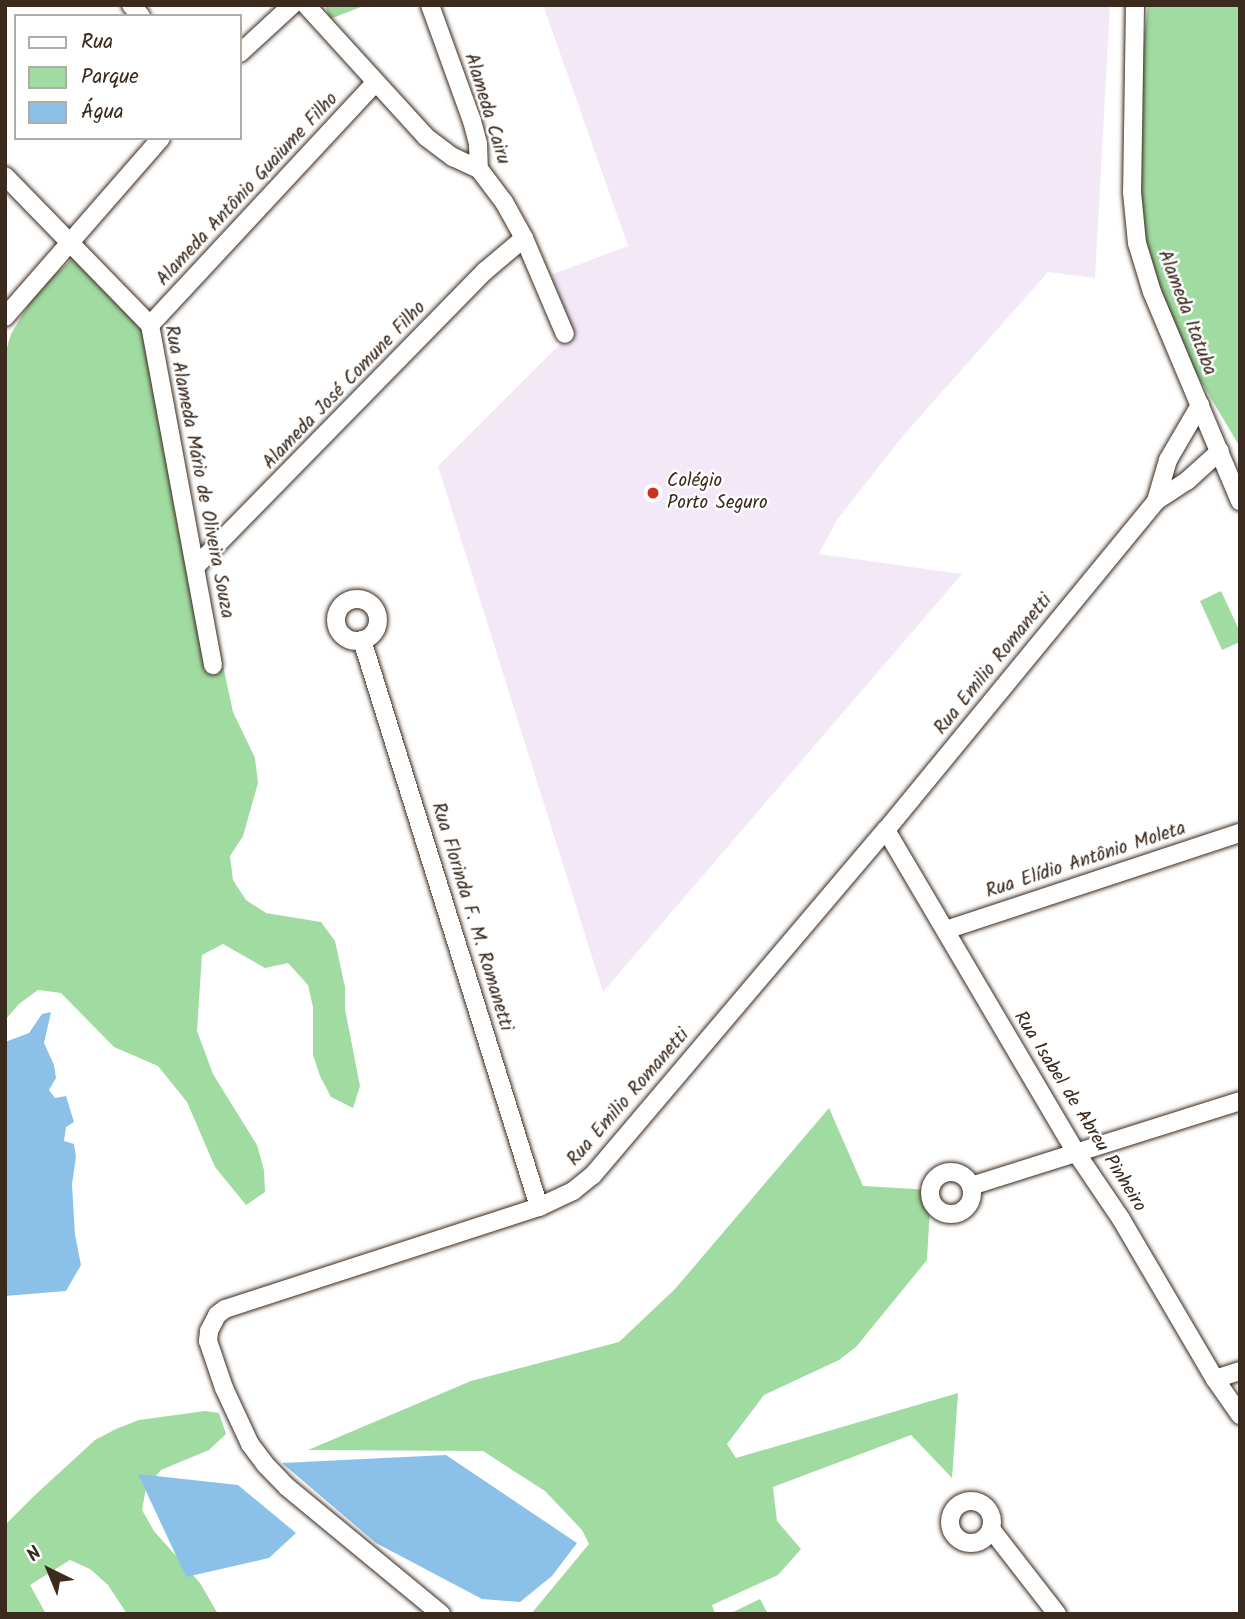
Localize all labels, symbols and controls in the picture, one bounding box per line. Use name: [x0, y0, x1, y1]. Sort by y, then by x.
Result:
legend: [14, 14, 242, 140]
text: Rua: [81, 26, 113, 59]
street label: Alameda Cairu: [458, 51, 514, 167]
text: Parque: [81, 61, 139, 94]
street label: Alameda Antônio Guaiume Filho: [152, 89, 344, 291]
text: Água: [81, 96, 124, 129]
street label: Alameda Itatuba: [1152, 247, 1220, 379]
street label: Alameda José Comune Filho: [259, 297, 431, 475]
street label: Rua Alameda Mário de Oliveira Souza: [158, 324, 238, 620]
place label: Colégio Porto Seguro: [667, 471, 767, 515]
marker: Colégio Porto Seguro: [645, 485, 661, 501]
street label: Rua Emilio Romanetti: [930, 590, 1058, 740]
street label: Rua Florinda F. M. Romanetti: [425, 800, 517, 1034]
street label: Rua Elídio Antônio Moleta: [983, 818, 1189, 904]
street label: Rua Isabel de Abreu Pinheiro: [1008, 1007, 1150, 1217]
street label: Rua Emilio Romanetti: [563, 1025, 695, 1171]
north arrow: [14, 1535, 84, 1605]
text: N: [20, 1540, 49, 1570]

